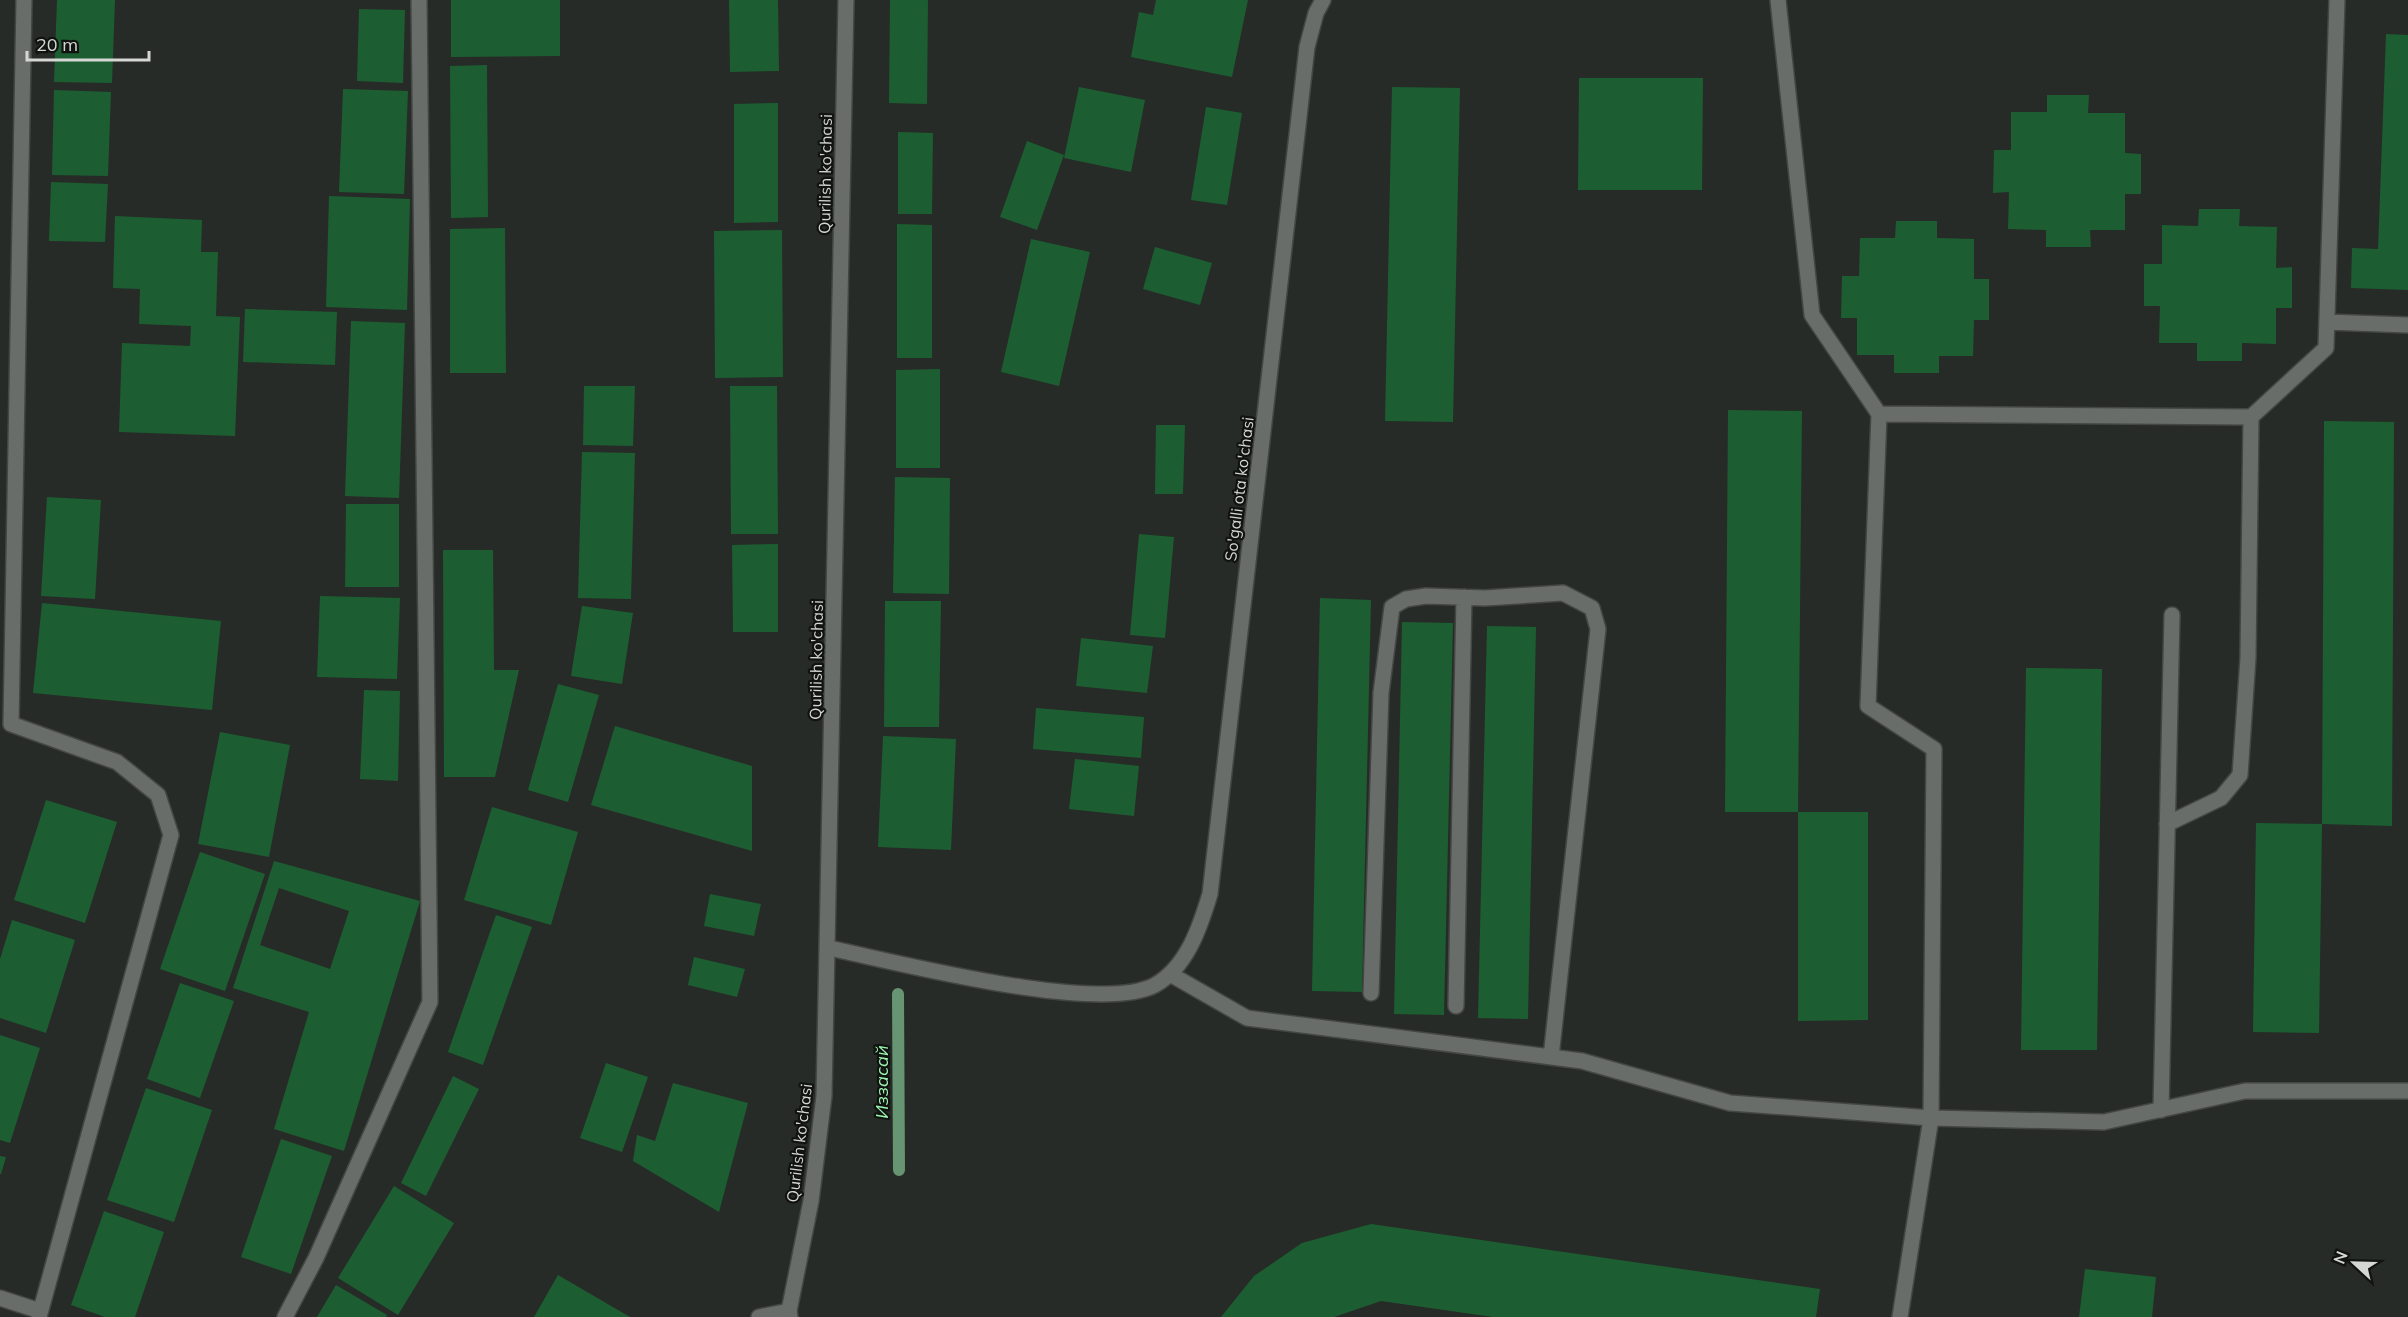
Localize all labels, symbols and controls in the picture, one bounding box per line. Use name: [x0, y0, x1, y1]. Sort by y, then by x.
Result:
scale bar: [27, 24, 148, 62]
text: 20 m: [36, 33, 78, 56]
street label: Qurilish ko'chasi: [814, 114, 836, 234]
street label: So'galli ota ko'chasi: [1220, 416, 1258, 562]
street label: Qurilish ko'chasi: [805, 600, 827, 720]
water label: Иззасай: [870, 1045, 893, 1119]
street label: Qurilish ko'chasi: [782, 1082, 816, 1204]
north arrow: [2324, 1233, 2384, 1293]
text: N: [2329, 1248, 2352, 1267]

